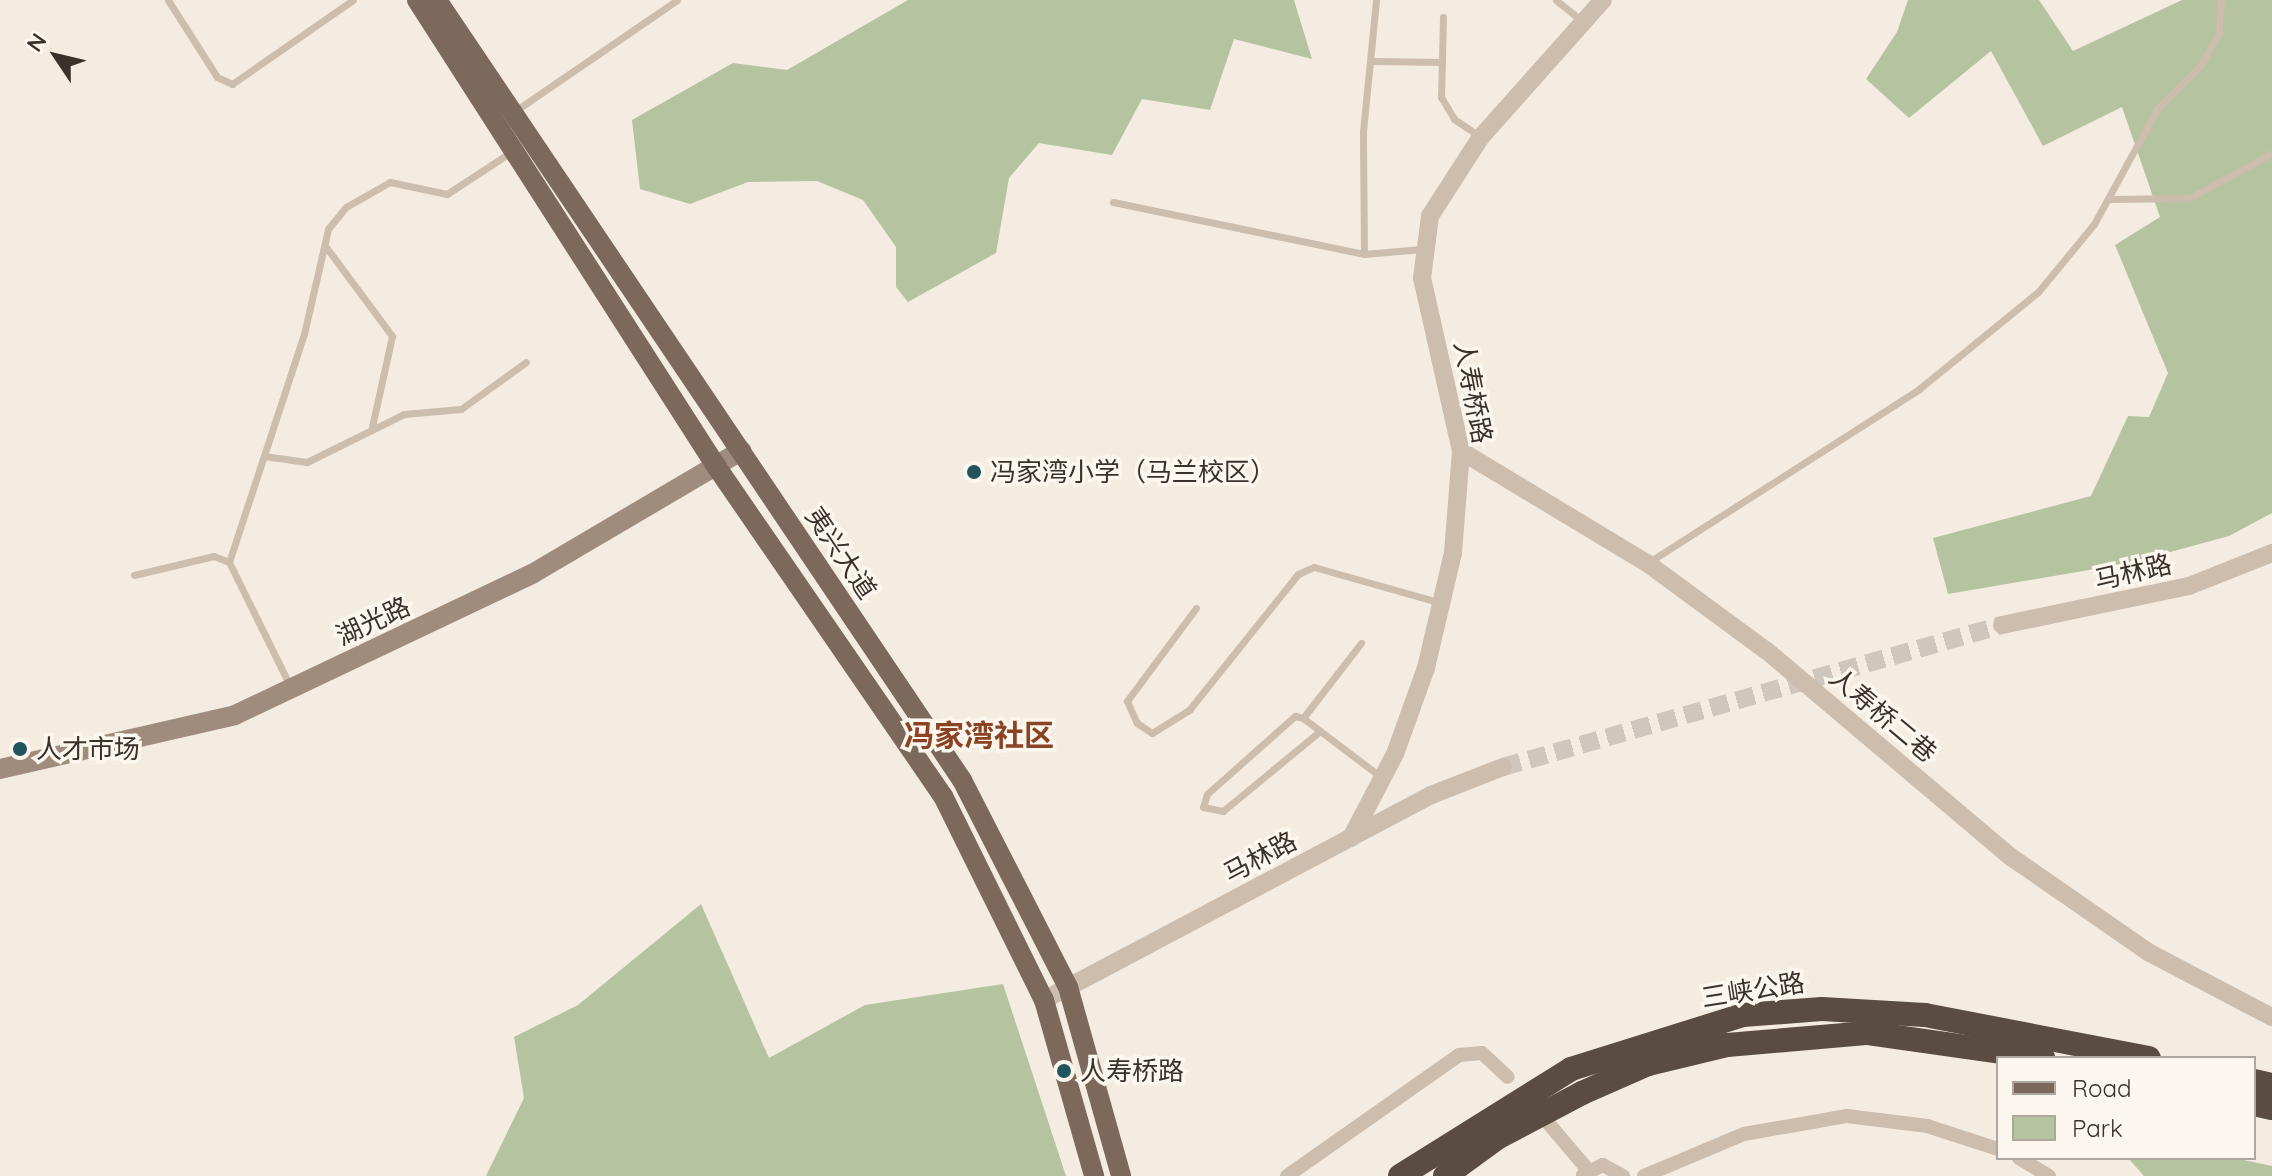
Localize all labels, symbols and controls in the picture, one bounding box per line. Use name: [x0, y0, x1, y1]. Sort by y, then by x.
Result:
north arrow: [16, 16, 96, 96]
text: N: [20, 28, 52, 57]
street label: 人寿桥路: [1448, 338, 1498, 446]
place label: 冯家湾小学（马兰校区）: [990, 456, 1276, 488]
marker: 冯家湾小学（马兰校区）: [965, 463, 983, 481]
street label: 夷兴大道: [799, 501, 883, 605]
street label: 马林路: [2091, 548, 2175, 596]
street label: 湖光路: [331, 590, 415, 652]
street label: 人寿桥二巷: [1823, 661, 1943, 769]
district label: 冯家湾社区: [904, 717, 1054, 753]
place label: 人才市场: [36, 733, 140, 765]
marker: 人才市场: [11, 740, 29, 758]
street label: 马林路: [1218, 825, 1302, 889]
street label: 三峡公路: [1699, 966, 1807, 1014]
place label: 人寿桥路: [1080, 1055, 1184, 1087]
legend: [1996, 1056, 2256, 1160]
marker: 人寿桥路: [1055, 1062, 1073, 1080]
text: Road: [2072, 1073, 2132, 1103]
text: Park: [2072, 1113, 2123, 1143]

